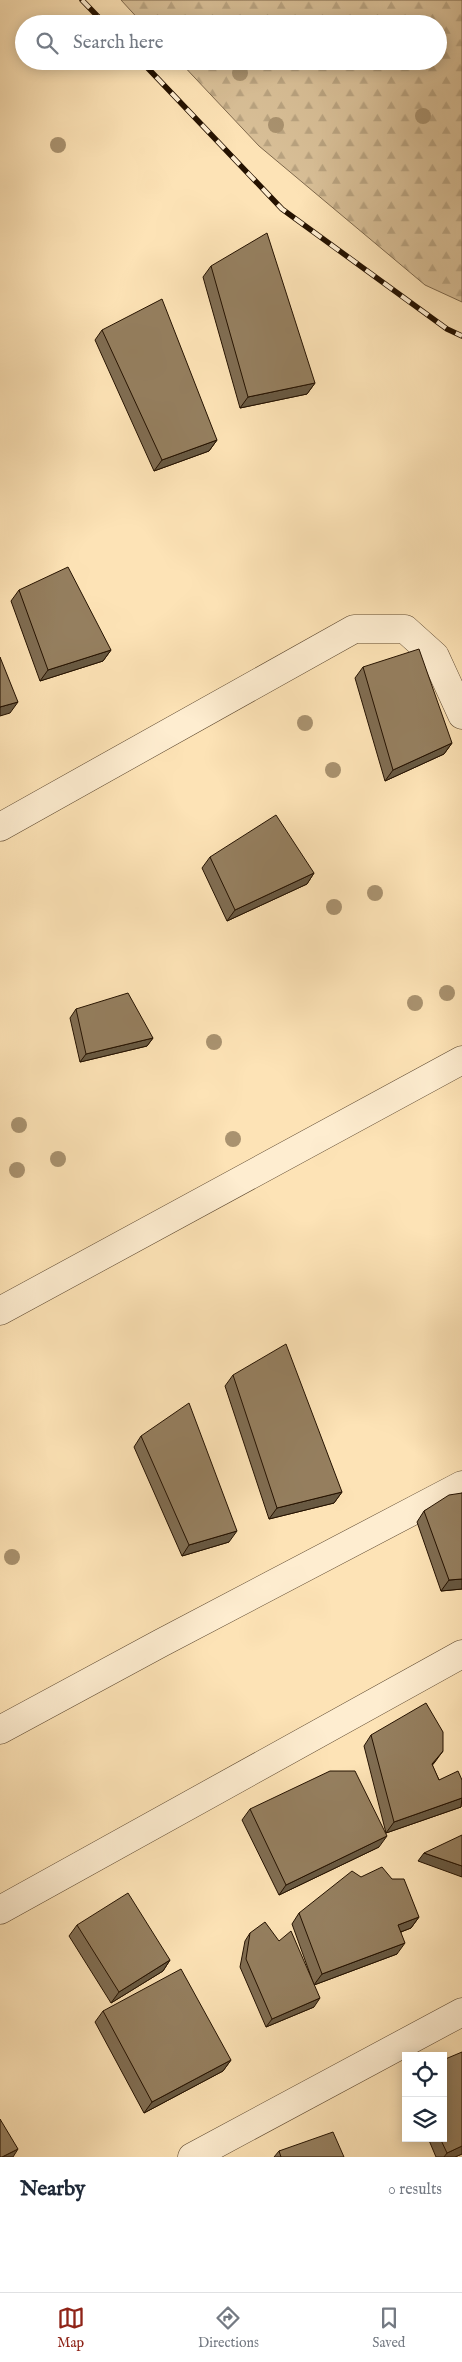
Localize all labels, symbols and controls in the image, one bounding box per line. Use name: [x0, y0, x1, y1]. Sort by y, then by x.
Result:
search box: [15, 15, 447, 70]
icon: search: [33, 29, 61, 57]
text: Search here: [73, 31, 164, 55]
map controls: [402, 2052, 447, 2142]
button: locate: [402, 2052, 447, 2097]
button: layers: [402, 2097, 447, 2142]
text: Nearby: [20, 2176, 85, 2203]
text: 0 results: [388, 2180, 442, 2200]
tab: Map: [57, 2304, 85, 2352]
tab: Directions: [198, 2304, 259, 2352]
tab: Saved: [372, 2304, 405, 2352]

